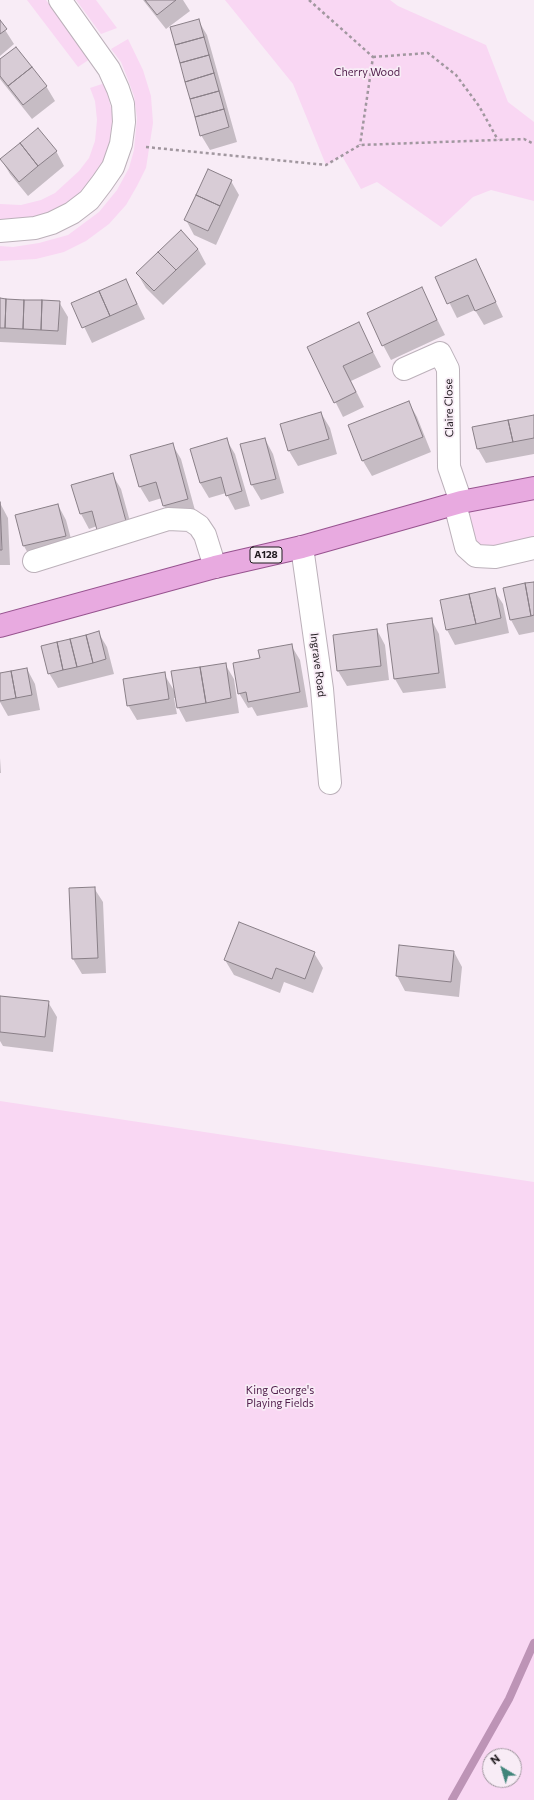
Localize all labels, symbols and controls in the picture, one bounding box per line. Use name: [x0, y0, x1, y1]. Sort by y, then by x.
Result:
park label: Cherry Wood: [334, 65, 400, 79]
street label: Claire Close: [442, 379, 456, 437]
road number: A128: [250, 547, 282, 563]
street label: Ingrave Road: [308, 632, 328, 698]
park label: King George's Playing Fields: [246, 1383, 314, 1409]
north arrow: [482, 1748, 522, 1788]
text: N: [488, 1751, 502, 1767]

